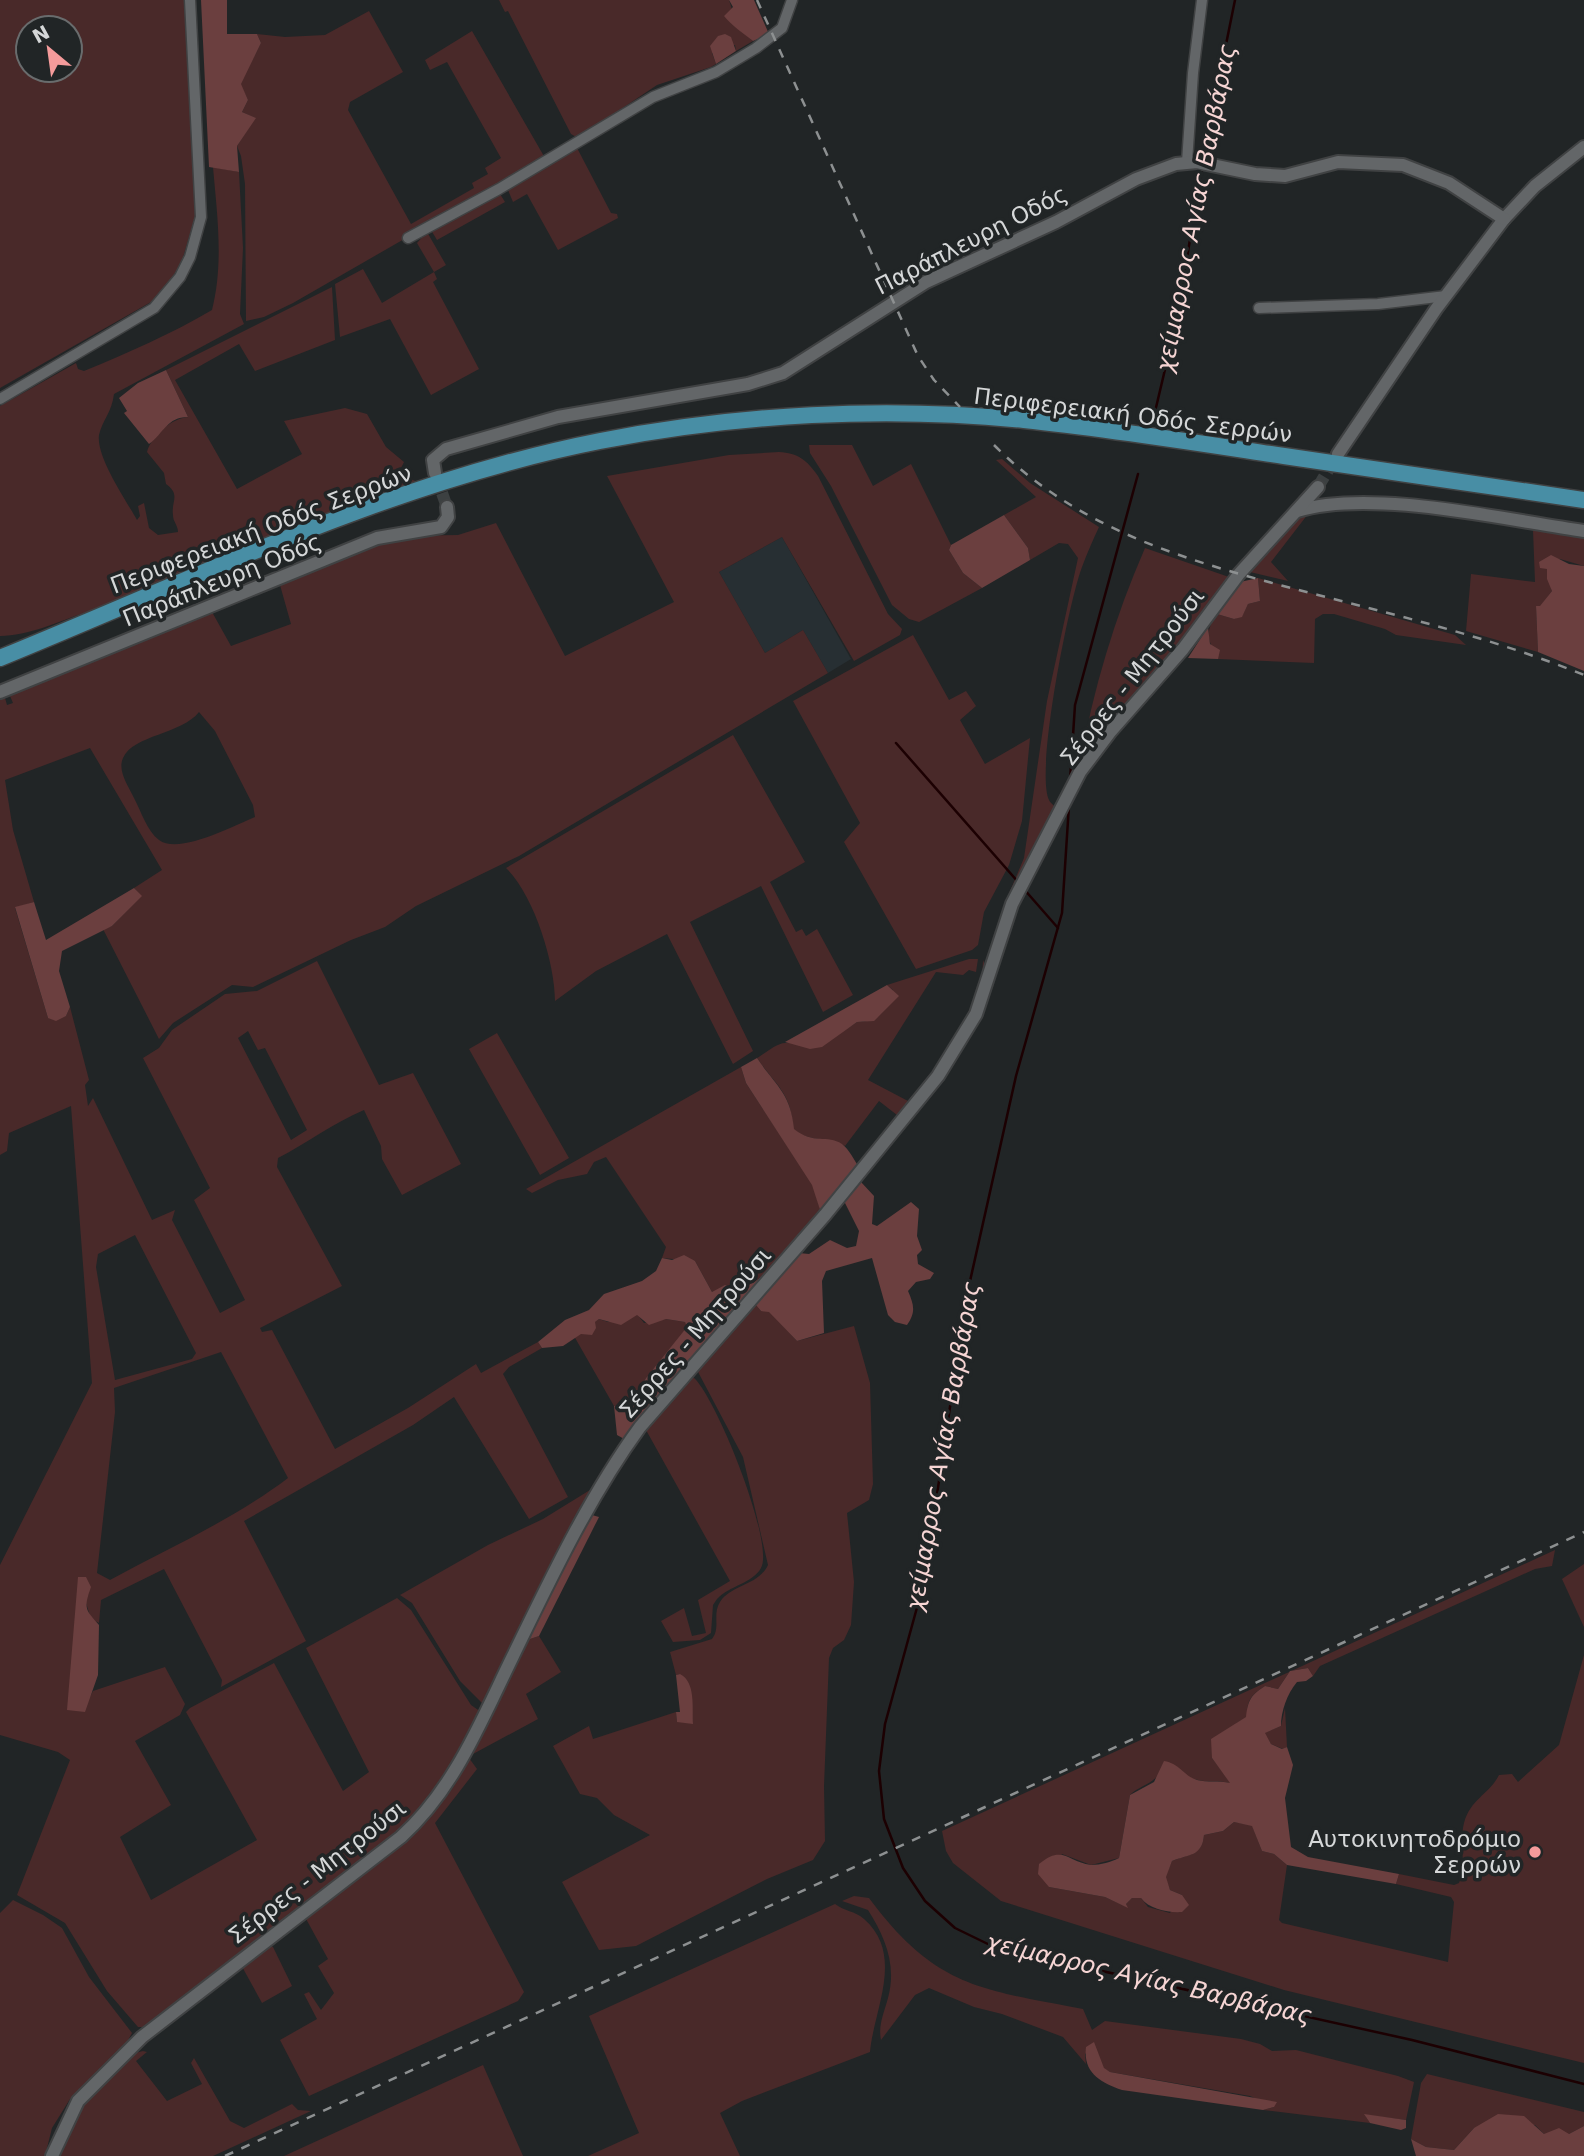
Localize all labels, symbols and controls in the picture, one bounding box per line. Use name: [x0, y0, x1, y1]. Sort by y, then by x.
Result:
north arrow: [14, 14, 84, 84]
text: N: [28, 21, 53, 48]
water label: χείμαρρος Αγίας Βαρβάρας: [1150, 42, 1242, 376]
street label: Παράπλευρη Οδός: [871, 180, 1071, 300]
street label: Περιφερειακή Οδός Σερρών: [972, 383, 1294, 447]
street label: Περιφερειακή Οδός Σερρών: [107, 459, 415, 599]
street label: Παράπλευρη Οδός: [119, 528, 325, 632]
street label: Σέρρες - Μητρούσι: [1055, 583, 1209, 771]
street label: Σέρρες - Μητρούσι: [614, 1242, 776, 1424]
water label: χείμαρρος Αγίας Βαρβάρας: [900, 1279, 986, 1615]
street label: Σέρρες - Μητρούσι: [223, 1795, 411, 1949]
place label: Αυτοκινητοδρόμιο Σερρών: [1308, 1826, 1521, 1878]
marker: Αυτοκινητοδρόμιο Σερρών: [1527, 1844, 1543, 1860]
water label: χείμαρρος Αγίας Βαρβάρας: [982, 1927, 1315, 2030]

